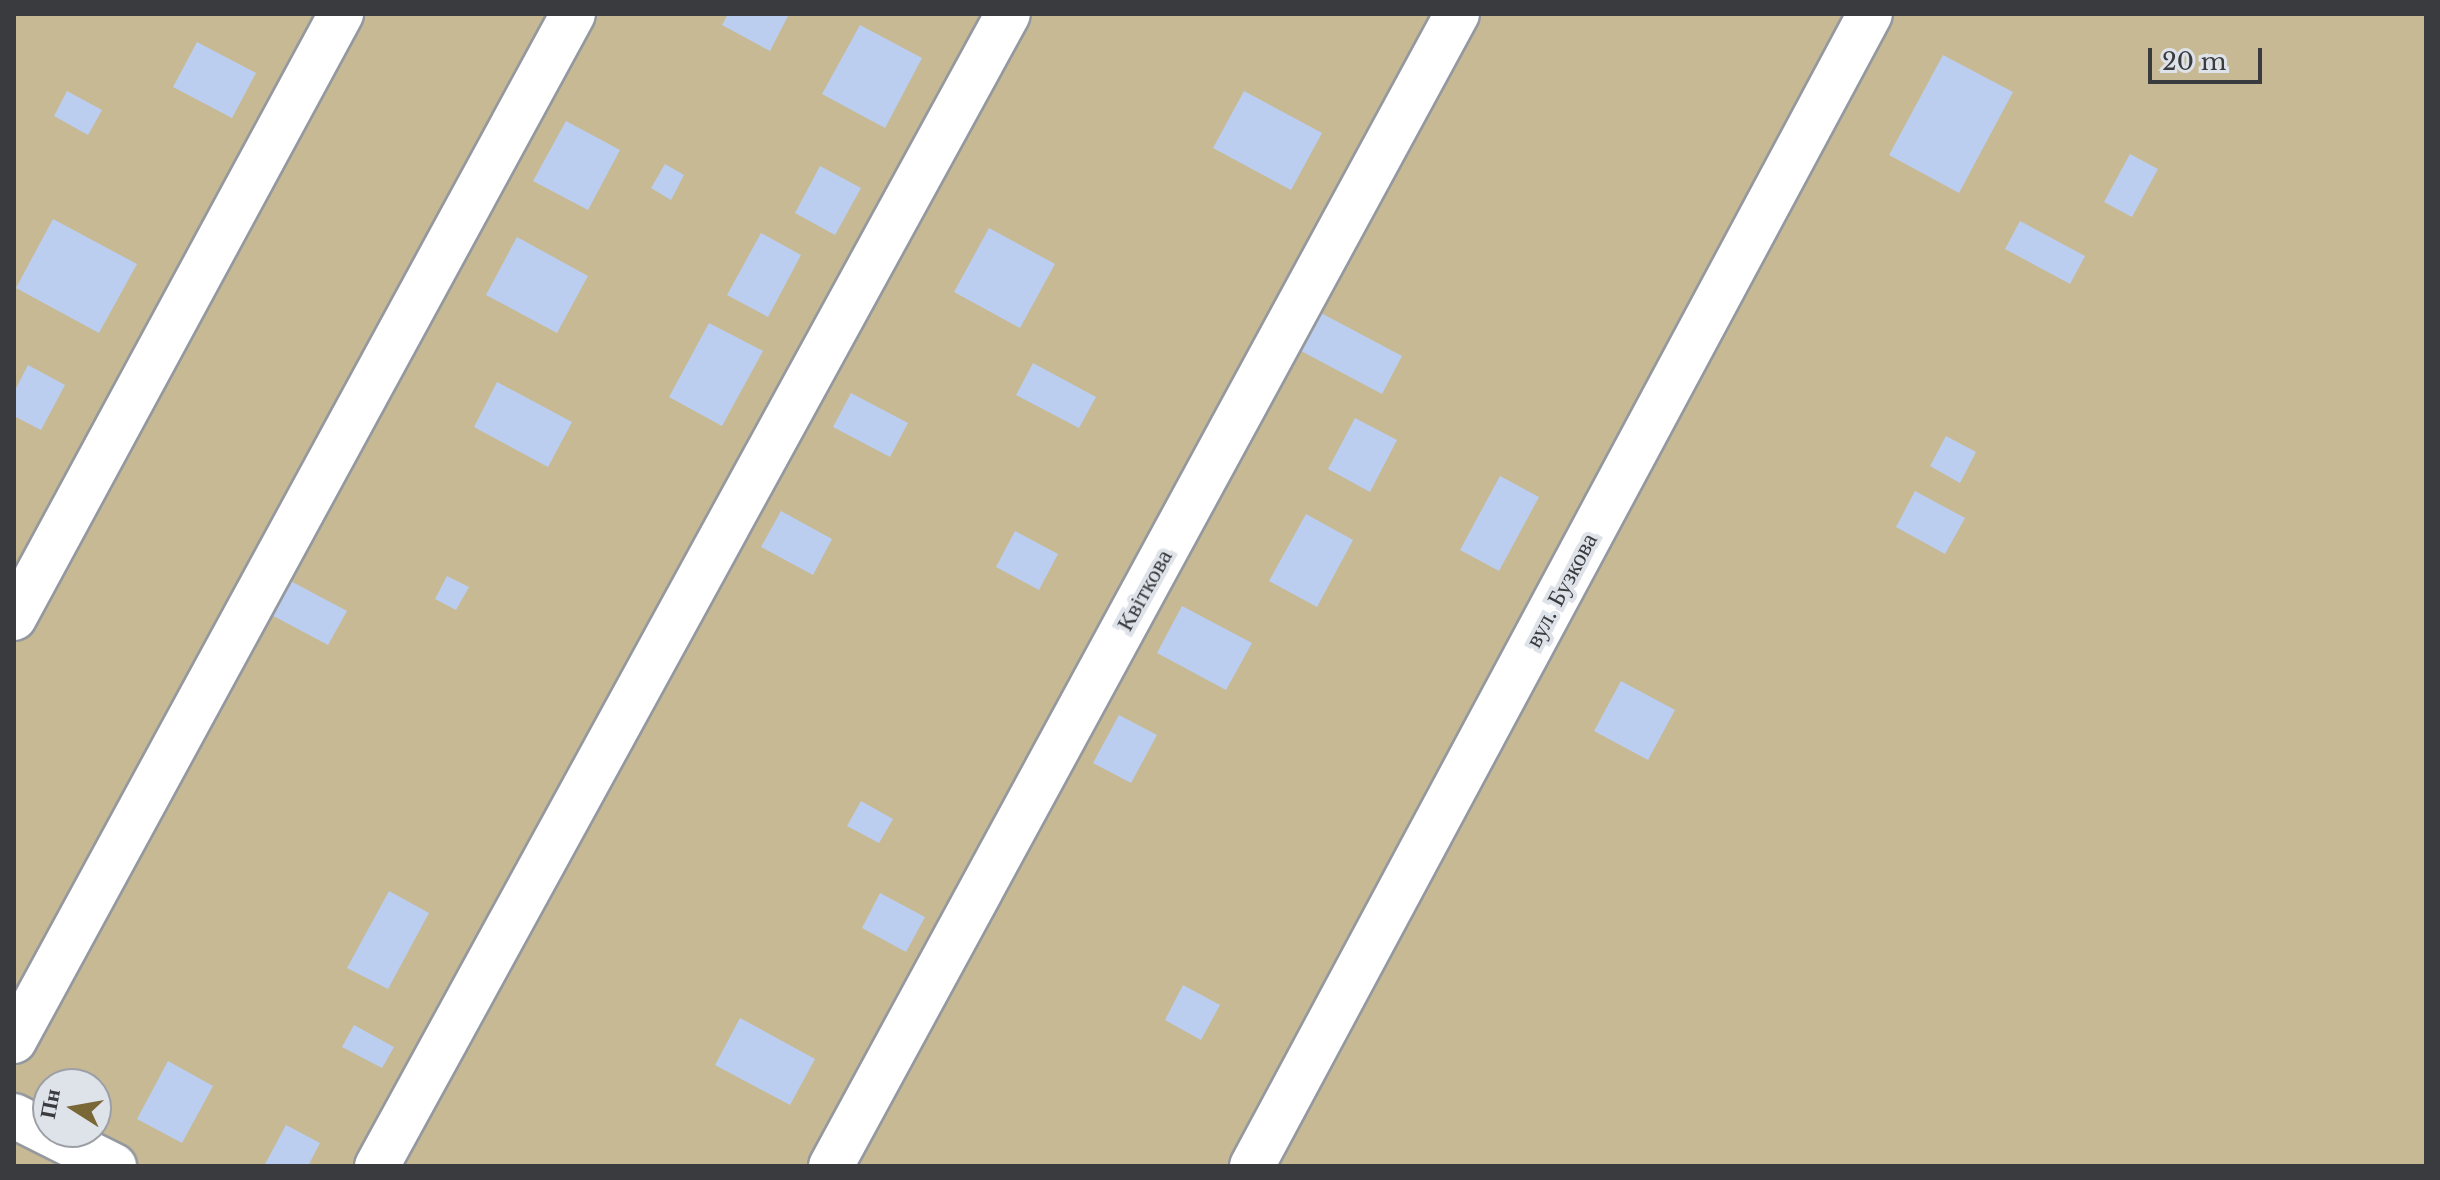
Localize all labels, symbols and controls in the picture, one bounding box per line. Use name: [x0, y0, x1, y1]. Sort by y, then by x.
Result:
scale bar: [2152, 32, 2266, 82]
text: 20 m: [2162, 47, 2227, 76]
street label: вул. Бузкова: [1519, 528, 1603, 652]
street label: Квіткова: [1110, 544, 1178, 636]
north arrow: [32, 1068, 112, 1148]
text: Пн: [34, 1087, 66, 1121]

